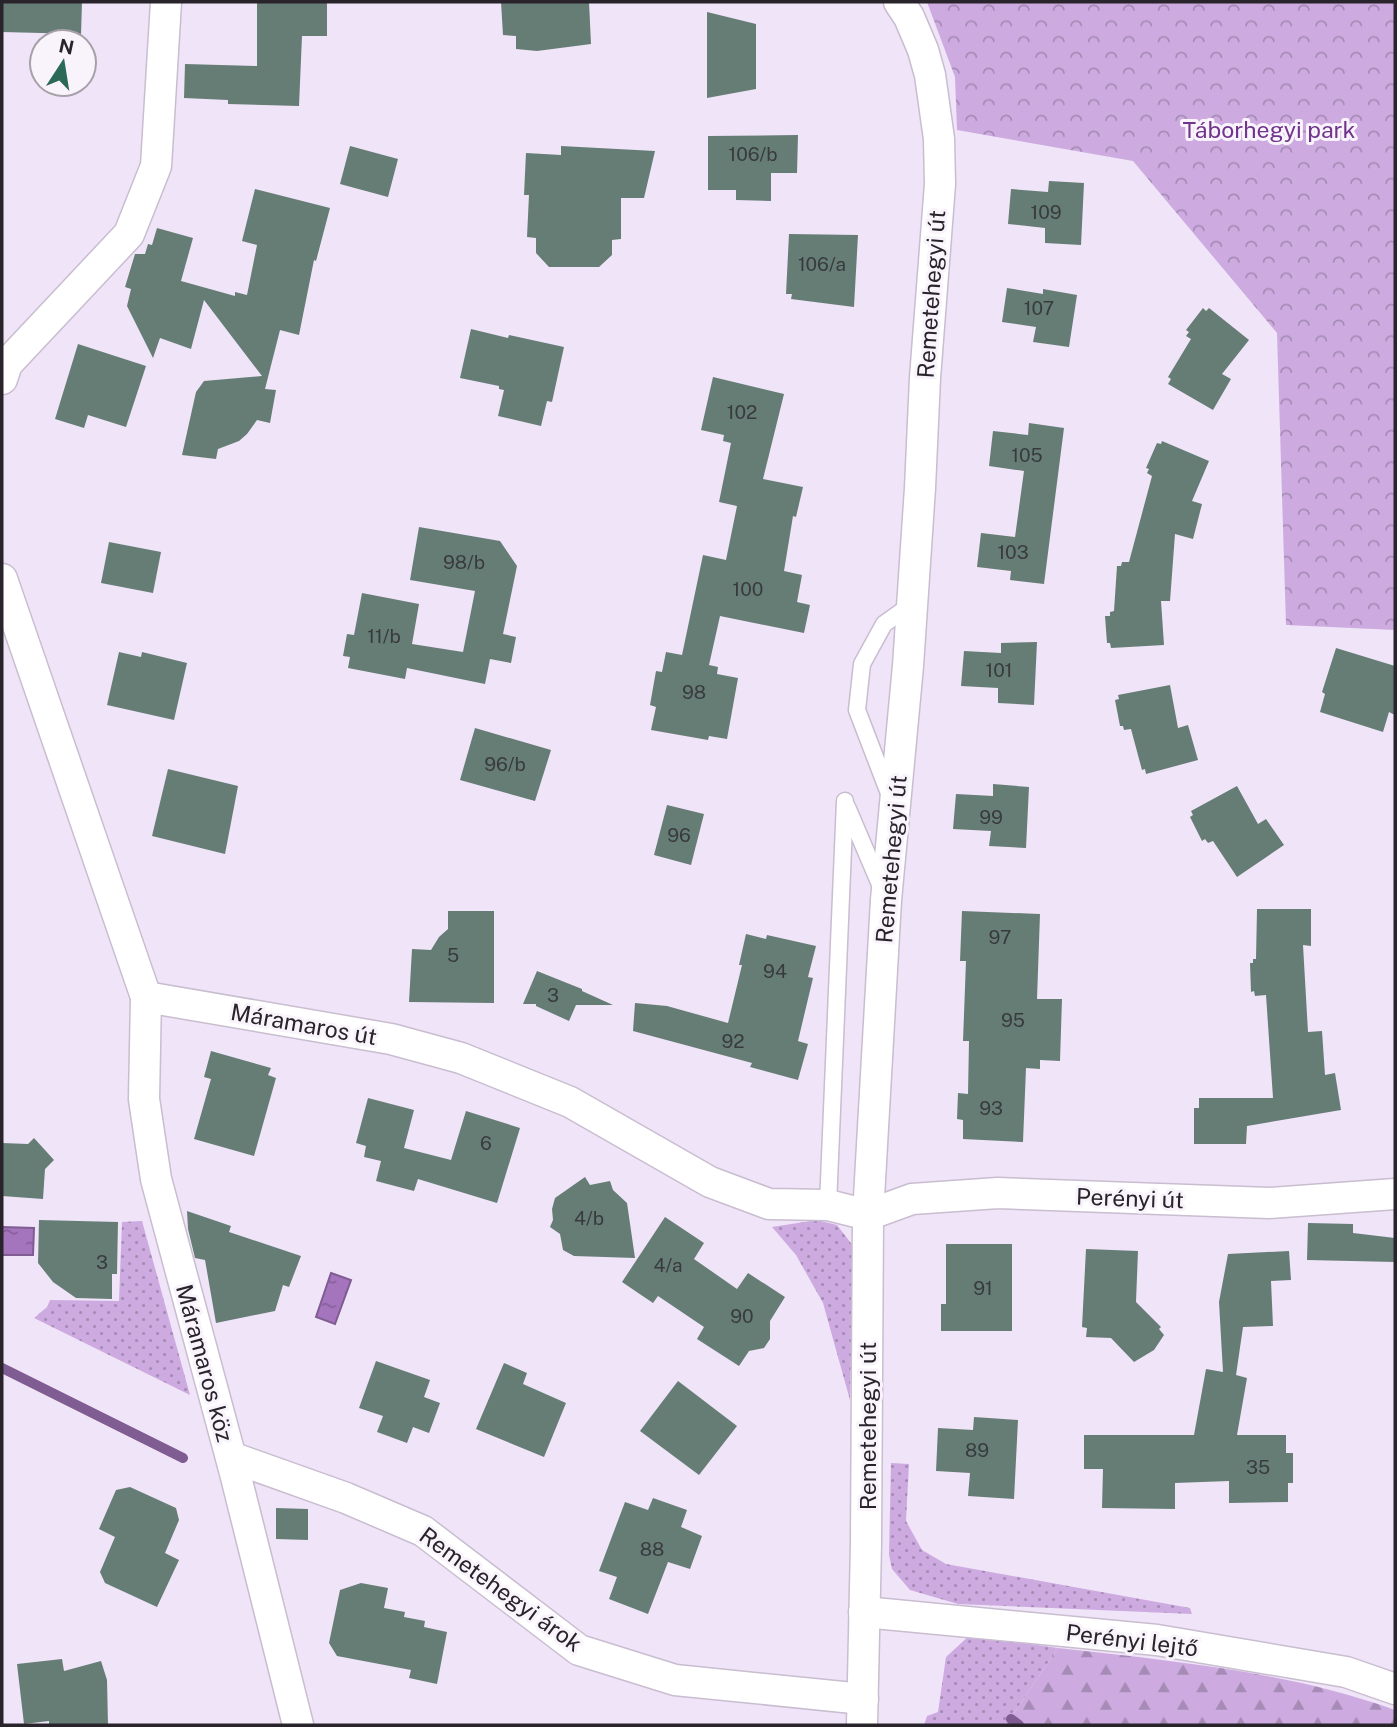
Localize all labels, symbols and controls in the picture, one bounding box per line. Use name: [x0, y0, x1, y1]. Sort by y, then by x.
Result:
north arrow: [28, 28, 98, 98]
text: N: [57, 34, 76, 59]
park label: Táborhegyi park: [1182, 116, 1356, 143]
house number: 106/b: [728, 143, 778, 165]
house number: 109: [1030, 201, 1062, 223]
street label: Remetehegyi út: [912, 209, 950, 379]
house number: 106/a: [798, 253, 846, 275]
house number: 107: [1024, 297, 1054, 319]
house number: 102: [727, 401, 757, 423]
house number: 105: [1011, 444, 1043, 466]
house number: 103: [997, 541, 1029, 563]
house number: 98/b: [443, 551, 485, 573]
house number: 100: [733, 578, 763, 600]
house number: 11/b: [367, 625, 401, 647]
house number: 101: [985, 659, 1013, 681]
house number: 98: [682, 681, 706, 703]
house number: 96/b: [484, 753, 526, 775]
street label: Remetehegyi út: [870, 774, 912, 944]
house number: 99: [979, 806, 1003, 828]
house number: 96: [667, 824, 691, 846]
house number: 97: [989, 926, 1011, 948]
house number: 5: [447, 944, 459, 966]
house number: 94: [763, 960, 787, 982]
house number: 3: [547, 984, 559, 1006]
street label: Máramaros út: [229, 998, 379, 1050]
house number: 95: [1001, 1009, 1025, 1031]
house number: 92: [721, 1030, 745, 1052]
house number: 93: [979, 1097, 1003, 1119]
house number: 6: [480, 1132, 492, 1154]
street label: Perényi út: [1076, 1183, 1184, 1213]
house number: 4/b: [574, 1207, 604, 1229]
house number: 3: [96, 1251, 108, 1273]
house number: 4/a: [653, 1254, 683, 1276]
house number: 91: [973, 1277, 993, 1299]
street label: Máramaros köz: [171, 1281, 239, 1445]
house number: 90: [730, 1305, 754, 1327]
street label: Remetehegyi út: [854, 1342, 881, 1510]
house number: 89: [965, 1439, 989, 1461]
house number: 35: [1246, 1456, 1270, 1478]
street label: Remetehegyi árok: [415, 1521, 587, 1657]
house number: 88: [640, 1538, 664, 1560]
street label: Perényi lejtő: [1064, 1619, 1200, 1661]

